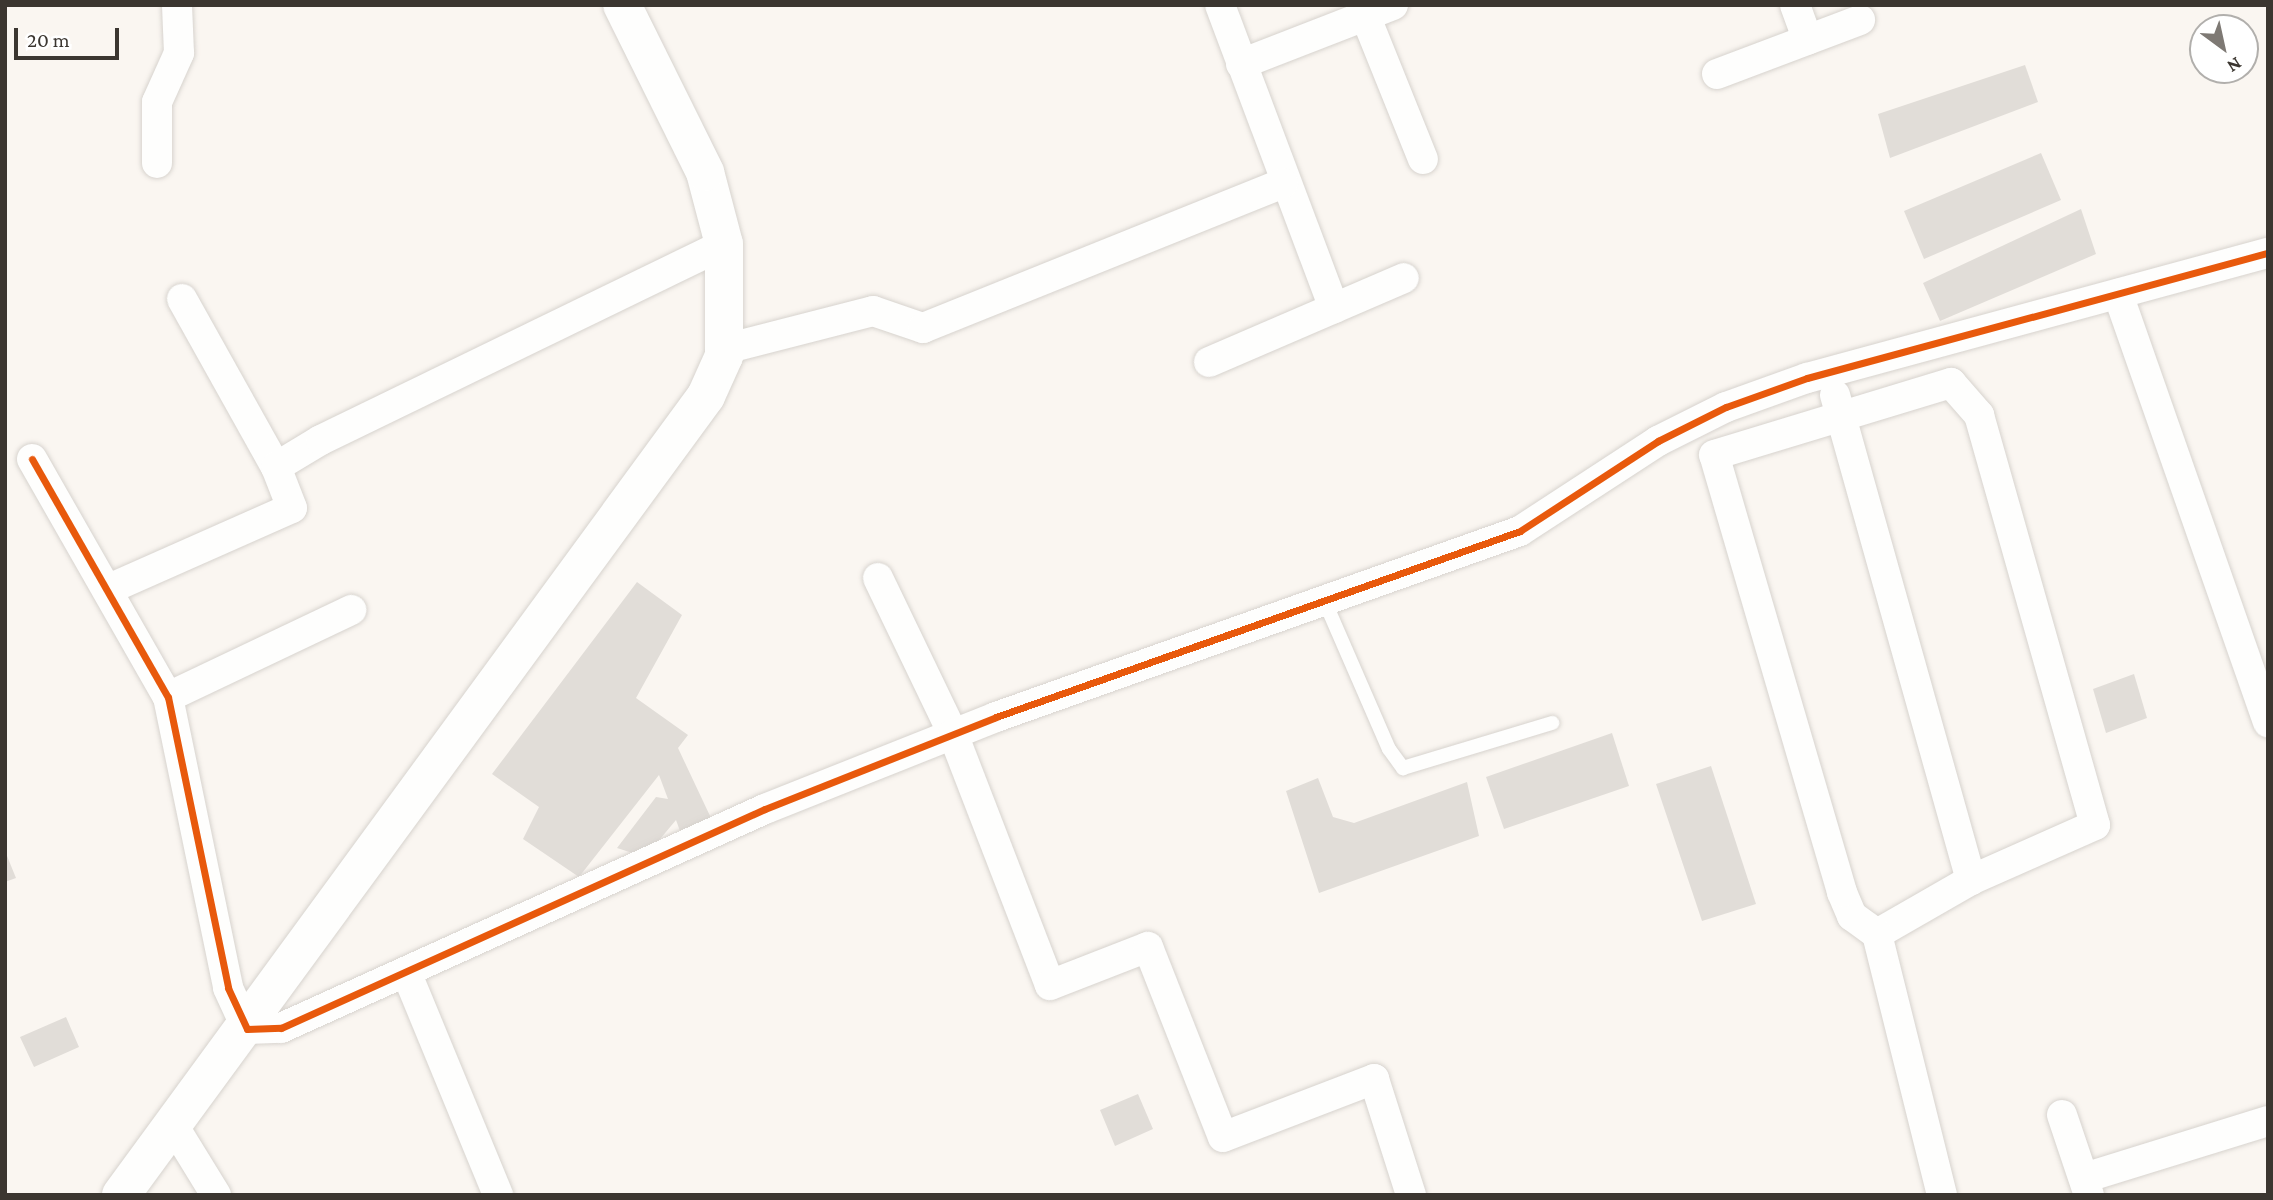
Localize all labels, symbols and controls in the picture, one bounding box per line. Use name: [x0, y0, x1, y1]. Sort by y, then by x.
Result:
scale bar: [18, 14, 122, 58]
north arrow: [2189, 14, 2259, 84]
text: 20 m: [27, 28, 70, 52]
text: N: [2223, 53, 2246, 78]

